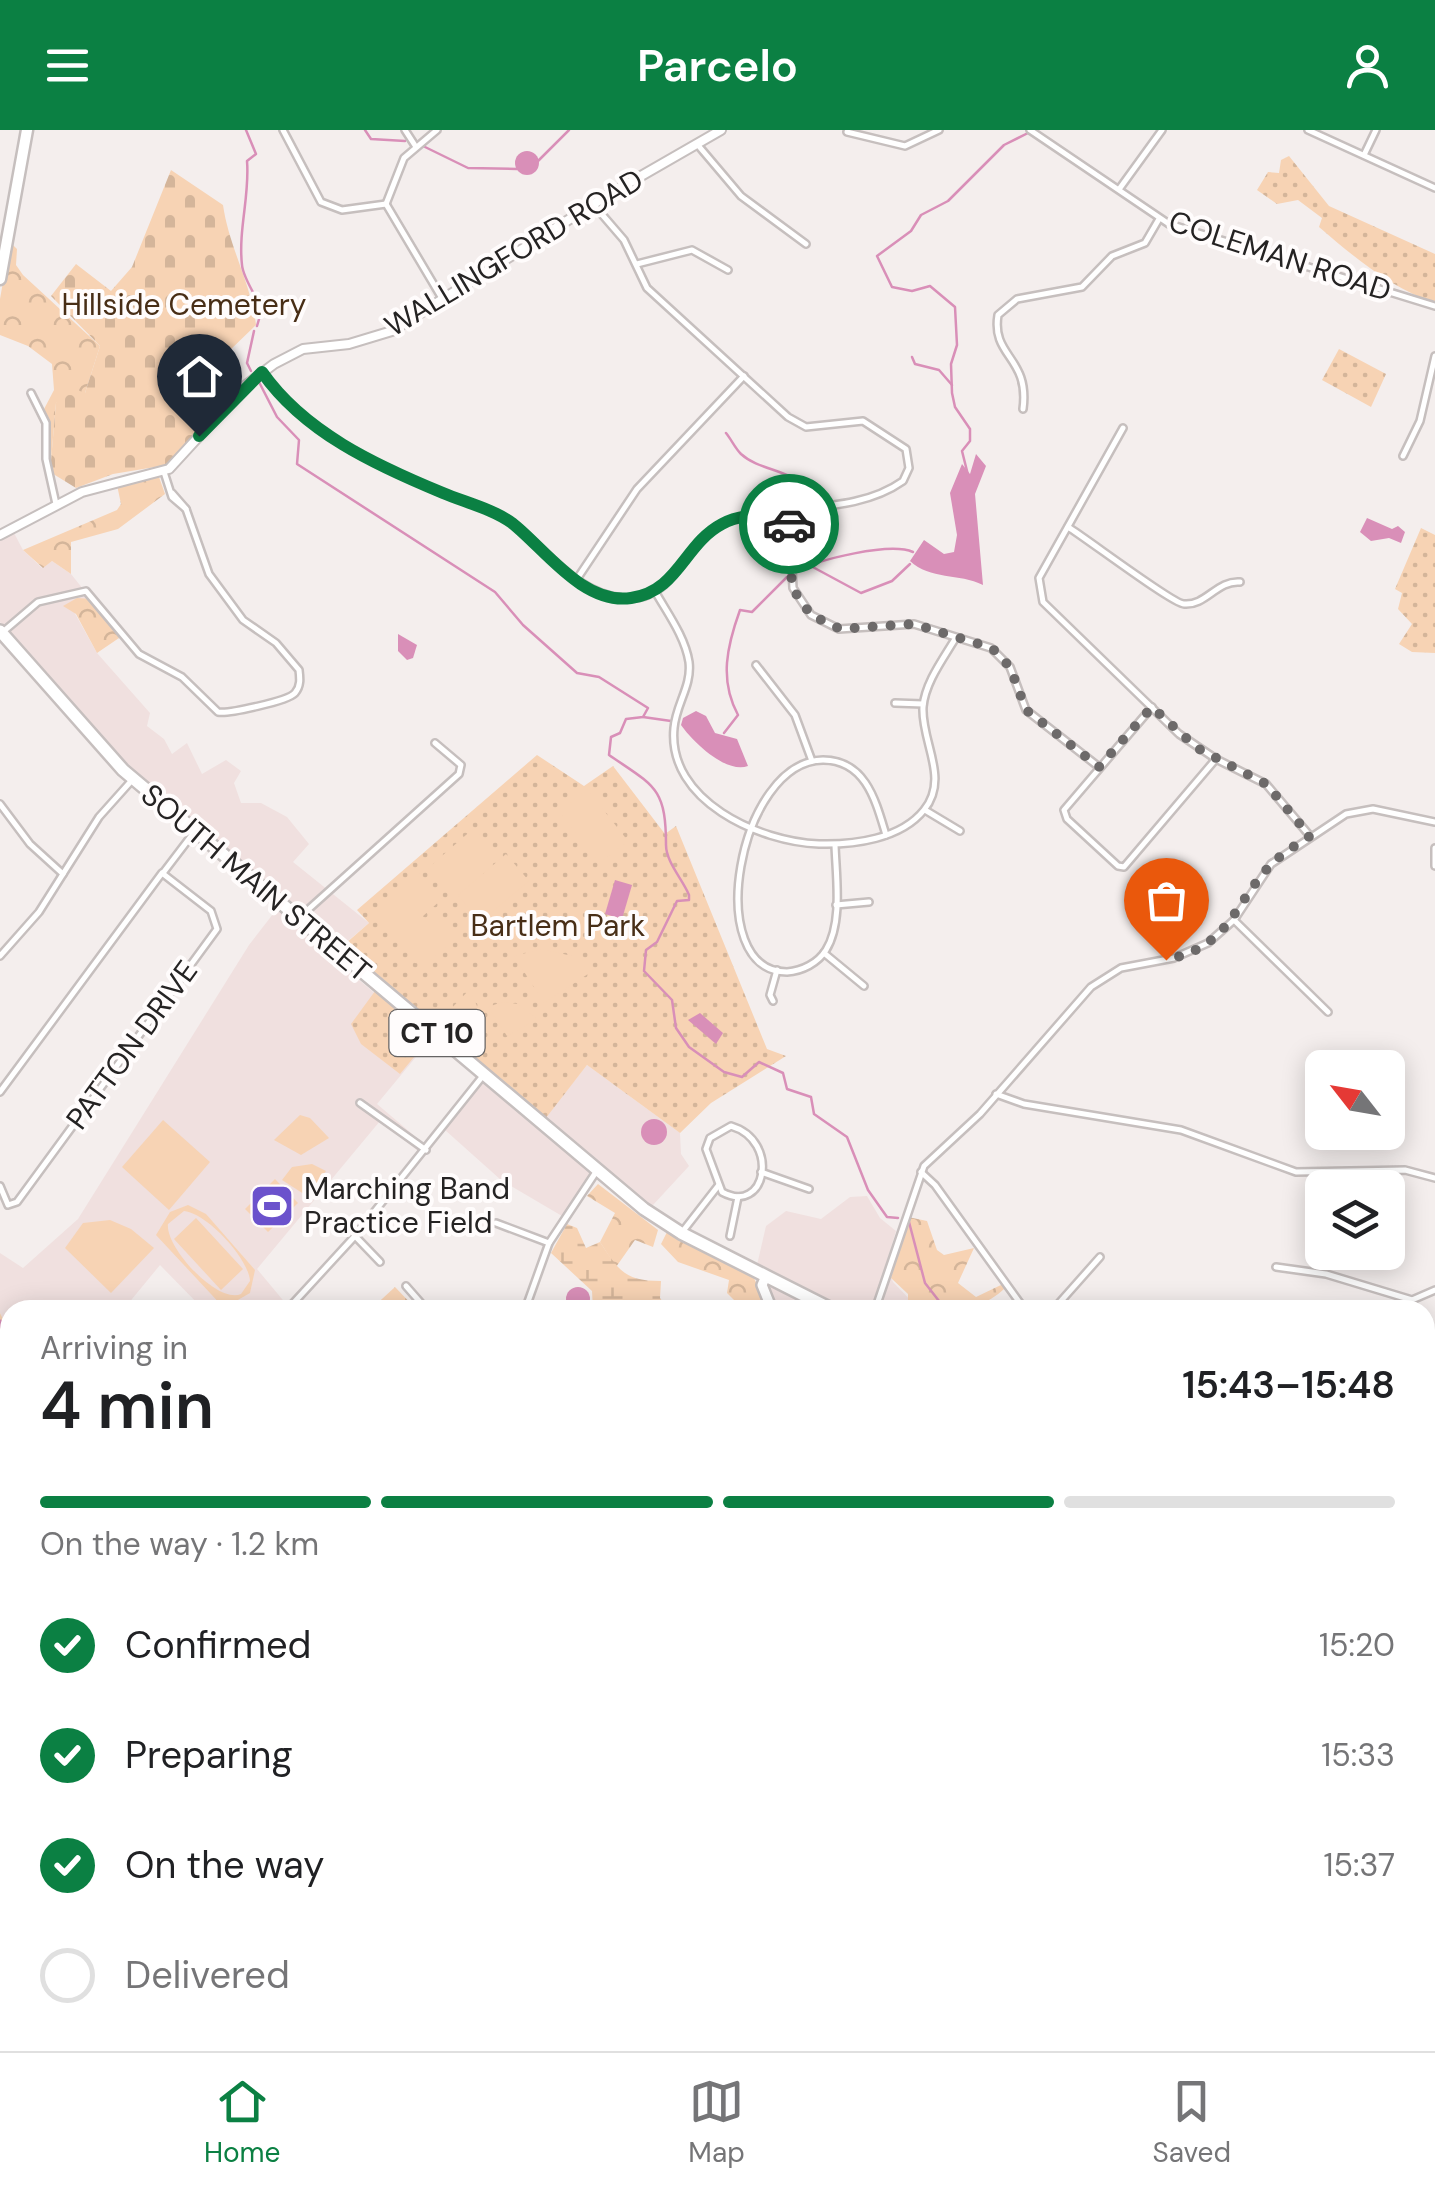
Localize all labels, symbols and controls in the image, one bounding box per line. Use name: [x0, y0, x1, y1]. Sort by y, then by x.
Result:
text: Parcelo: [637, 36, 798, 95]
icon: menu: [40, 38, 95, 93]
icon: person: [1340, 38, 1395, 93]
street label: WALLINGFORD ROAD: [377, 160, 650, 345]
street label: COLEMAN ROAD: [1164, 201, 1396, 310]
park label: Hillside Cemetery: [61, 285, 307, 324]
pin: [157, 334, 242, 437]
icon: home: [172, 349, 227, 404]
courier: [739, 474, 839, 574]
icon: car: [762, 497, 817, 552]
street label: SOUTH MAIN STREET: [133, 775, 379, 990]
pin: [1124, 858, 1209, 961]
icon: bag: [1139, 873, 1194, 928]
park label: Bartlem Park: [471, 906, 645, 945]
street label: PATTON DRIVE: [57, 953, 206, 1137]
road number: CT 10: [390, 1010, 484, 1056]
north arrow: [1305, 1050, 1405, 1150]
map controls: [1305, 1050, 1405, 1270]
place label: Marching Band Practice Field: [304, 1169, 510, 1242]
button: layers: [1305, 1170, 1405, 1270]
sports icon: Marching Band Practice Field: [249, 1183, 295, 1229]
text: Arriving in: [40, 1327, 188, 1369]
text: 15:43–15:48: [1182, 1360, 1395, 1410]
text: 4 min: [40, 1364, 214, 1448]
text: On the way · 1.2 km: [40, 1523, 319, 1565]
icon: check: [40, 1618, 95, 1673]
text: Confirmed: [125, 1620, 311, 1670]
text: 15:20: [1319, 1624, 1395, 1666]
icon: check: [40, 1728, 95, 1783]
text: Preparing: [125, 1730, 293, 1780]
text: 15:33: [1321, 1734, 1395, 1776]
icon: check: [40, 1838, 95, 1893]
text: On the way: [125, 1840, 324, 1890]
text: 15:37: [1324, 1844, 1395, 1886]
text: Delivered: [125, 1950, 290, 2000]
tab: Home: [204, 2074, 280, 2171]
tab: Map: [688, 2074, 745, 2171]
tab: Saved: [1153, 2074, 1231, 2171]

